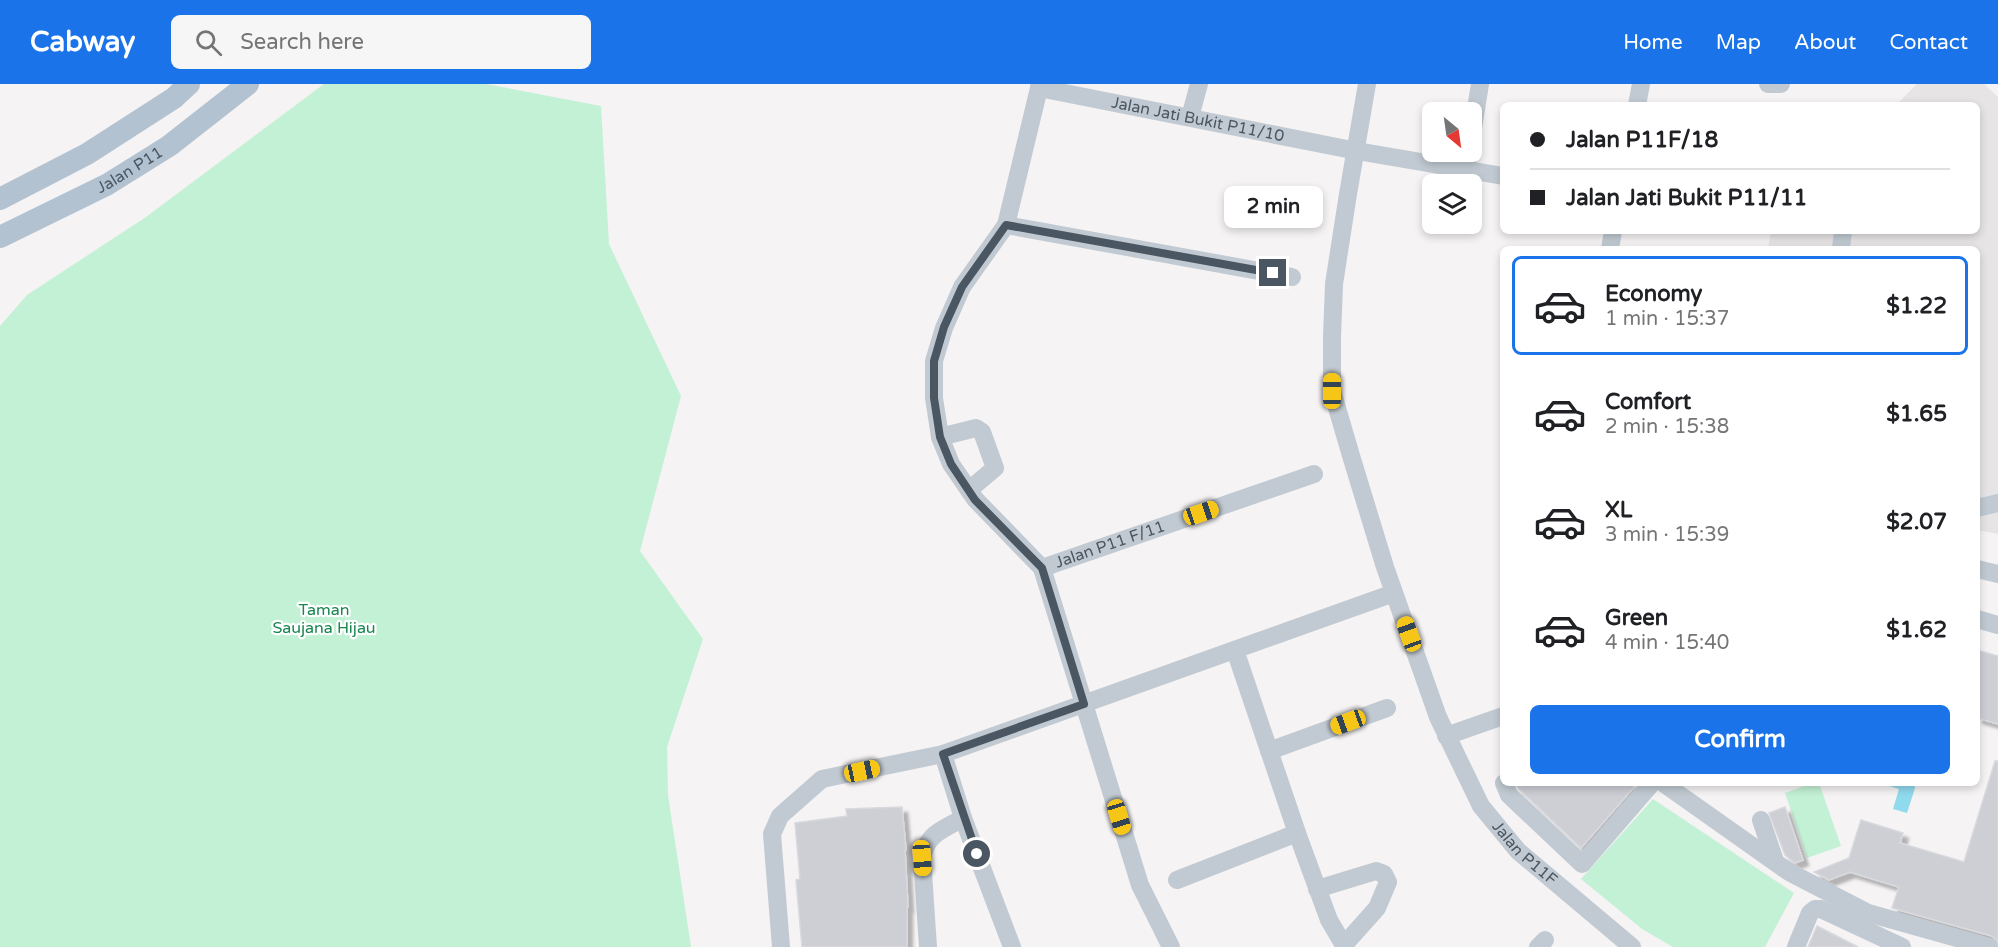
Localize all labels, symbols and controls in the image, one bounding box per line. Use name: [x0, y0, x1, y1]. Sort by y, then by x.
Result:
search box: [171, 15, 591, 69]
text: Cabway: [30, 25, 135, 59]
icon: search: [192, 26, 225, 59]
text: Search here: [240, 29, 364, 55]
text: Home: [1623, 30, 1683, 55]
text: Map: [1716, 30, 1761, 55]
text: About: [1794, 30, 1856, 55]
text: Contact: [1889, 30, 1968, 55]
street label: Jalan Jati Bukit P11/10: [1110, 93, 1286, 146]
north arrow: [1422, 102, 1482, 162]
map controls: [1422, 102, 1482, 234]
text: Jalan P11F/18: [1566, 127, 1718, 153]
street label: Jalan P11: [93, 142, 167, 198]
button: layers: [1422, 174, 1482, 234]
text: Jalan Jati Bukit P11/11: [1566, 185, 1807, 211]
callout: 2 min: [1224, 186, 1322, 228]
text: 2 min: [1247, 195, 1300, 219]
route end: [1259, 259, 1286, 286]
icon: car: [1533, 279, 1587, 333]
text: Economy: [1605, 281, 1702, 307]
text: $1.22: [1886, 293, 1947, 319]
text: 1 min · 15:37: [1605, 307, 1729, 331]
car: [1323, 373, 1341, 409]
icon: car: [1533, 387, 1587, 441]
text: Comfort: [1605, 389, 1691, 415]
text: $1.65: [1886, 401, 1947, 427]
text: 2 min · 15:38: [1605, 415, 1729, 439]
icon: car: [1533, 495, 1587, 549]
text: XL: [1605, 497, 1632, 523]
car: [1181, 499, 1221, 527]
text: $2.07: [1886, 509, 1947, 535]
street label: Jalan P11 F/11: [1052, 516, 1168, 573]
text: 3 min · 15:39: [1605, 523, 1729, 547]
park label: Taman Saujana Hijau: [272, 600, 376, 638]
icon: car: [1533, 603, 1587, 657]
text: Green: [1605, 605, 1668, 631]
car: [1394, 614, 1424, 654]
text: $1.62: [1886, 617, 1947, 643]
text: 4 min · 15:40: [1605, 631, 1729, 655]
button: Confirm: [1530, 705, 1950, 774]
car: [1328, 707, 1368, 737]
car: [843, 758, 881, 784]
car: [1105, 797, 1133, 837]
street label: Jalan P11F: [1488, 817, 1562, 890]
car: [912, 839, 932, 877]
route start: [963, 840, 990, 867]

